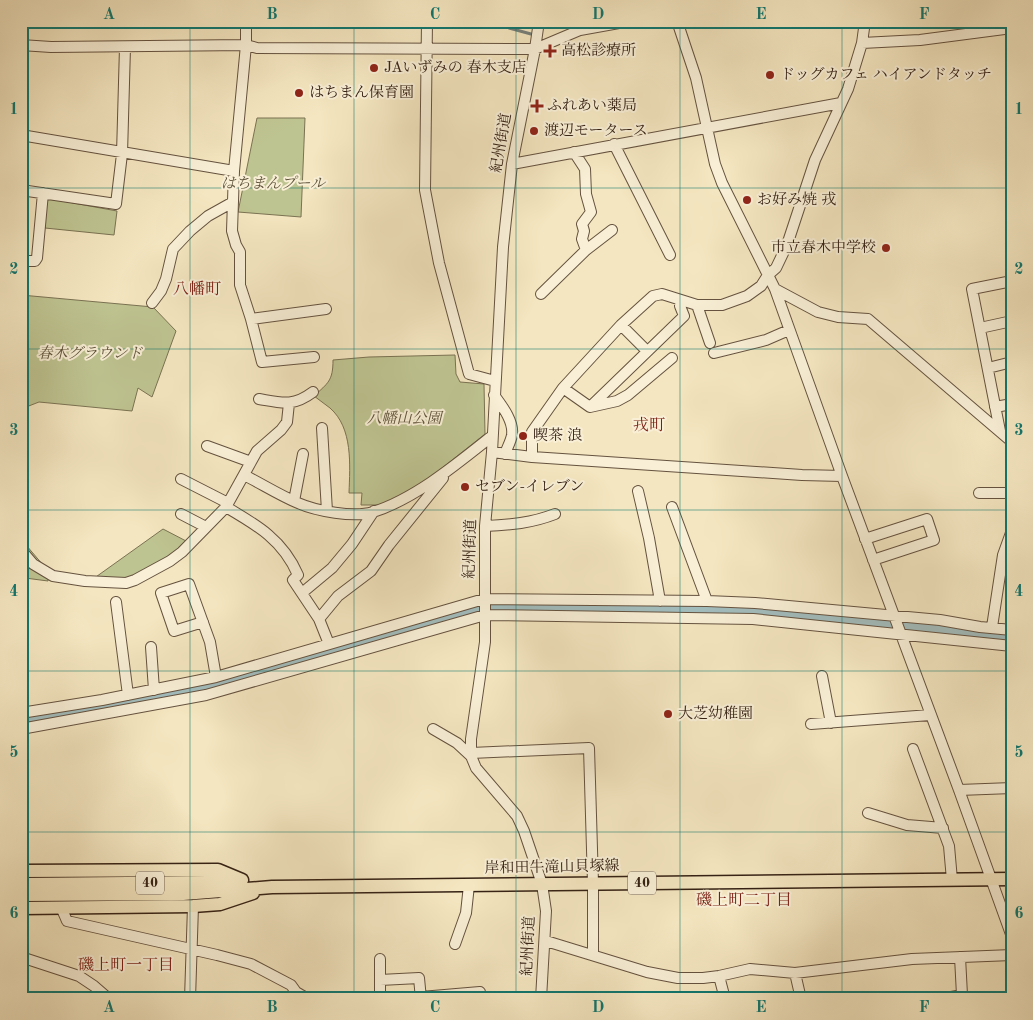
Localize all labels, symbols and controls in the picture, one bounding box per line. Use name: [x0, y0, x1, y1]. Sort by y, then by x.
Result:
text: A: [103, 7, 115, 23]
text: B: [266, 7, 278, 23]
text: C: [430, 7, 440, 23]
text: D: [592, 7, 604, 23]
text: E: [755, 7, 767, 23]
text: F: [919, 7, 930, 23]
place label: 高松診療所: [561, 42, 636, 59]
marker: 高松診療所: [543, 44, 557, 58]
place label: JAいずみの 春木支店: [384, 59, 527, 76]
marker: JAいずみの 春木支店: [368, 62, 380, 74]
place label: ドッグカフェ ハイアンドタッチ: [780, 66, 992, 83]
marker: ドッグカフェ ハイアンドタッチ: [764, 69, 776, 81]
place label: はちまん保育園: [309, 84, 414, 101]
marker: はちまん保育園: [293, 87, 305, 99]
place label: ふれあい薬局: [547, 97, 637, 114]
marker: ふれあい薬局: [531, 100, 543, 112]
text: 1: [9, 102, 19, 118]
text: 1: [1014, 102, 1024, 118]
street label: 紀州街道: [487, 112, 515, 174]
place label: 渡辺モータース: [544, 122, 648, 139]
marker: 渡辺モータース: [528, 125, 540, 137]
park label: はちまんプール: [221, 175, 327, 192]
place label: お好み焼 戎: [757, 191, 836, 208]
marker: お好み焼 戎: [741, 194, 753, 206]
place label: 市立春木中学校: [771, 239, 876, 256]
marker: 市立春木中学校: [880, 242, 892, 254]
text: 2: [9, 262, 19, 278]
text: 2: [1014, 262, 1024, 278]
district label: 八幡町: [173, 280, 221, 298]
park label: 春木グラウンド: [37, 345, 143, 362]
park label: 八幡山公園: [366, 410, 444, 427]
district label: 戎町: [633, 416, 665, 434]
text: 3: [9, 423, 19, 439]
text: 3: [1014, 423, 1024, 439]
place label: 喫茶 浪: [533, 427, 582, 444]
marker: 喫茶 浪: [517, 430, 529, 442]
place label: セブン-イレブン: [475, 478, 584, 495]
marker: セブン-イレブン: [459, 481, 471, 493]
street label: 紀州街道: [460, 519, 480, 579]
text: 4: [9, 584, 19, 600]
text: 4: [1014, 584, 1024, 600]
place label: 大芝幼稚園: [678, 705, 753, 722]
marker: 大芝幼稚園: [662, 708, 674, 720]
text: 5: [9, 745, 19, 761]
text: 5: [1014, 745, 1024, 761]
street label: 岸和田牛滝山貝塚線: [484, 857, 620, 877]
road number: 40: [136, 871, 164, 894]
road number: 40: [628, 871, 656, 894]
district label: 磯上町二丁目: [696, 891, 792, 909]
text: 6: [9, 906, 19, 922]
text: 6: [1014, 906, 1024, 922]
street label: 紀州街道: [518, 916, 538, 976]
district label: 磯上町一丁目: [78, 956, 174, 974]
text: A: [103, 1000, 115, 1016]
text: B: [266, 1000, 278, 1016]
text: C: [430, 1000, 440, 1016]
text: D: [592, 1000, 604, 1016]
text: E: [755, 1000, 767, 1016]
text: F: [919, 1000, 930, 1016]

